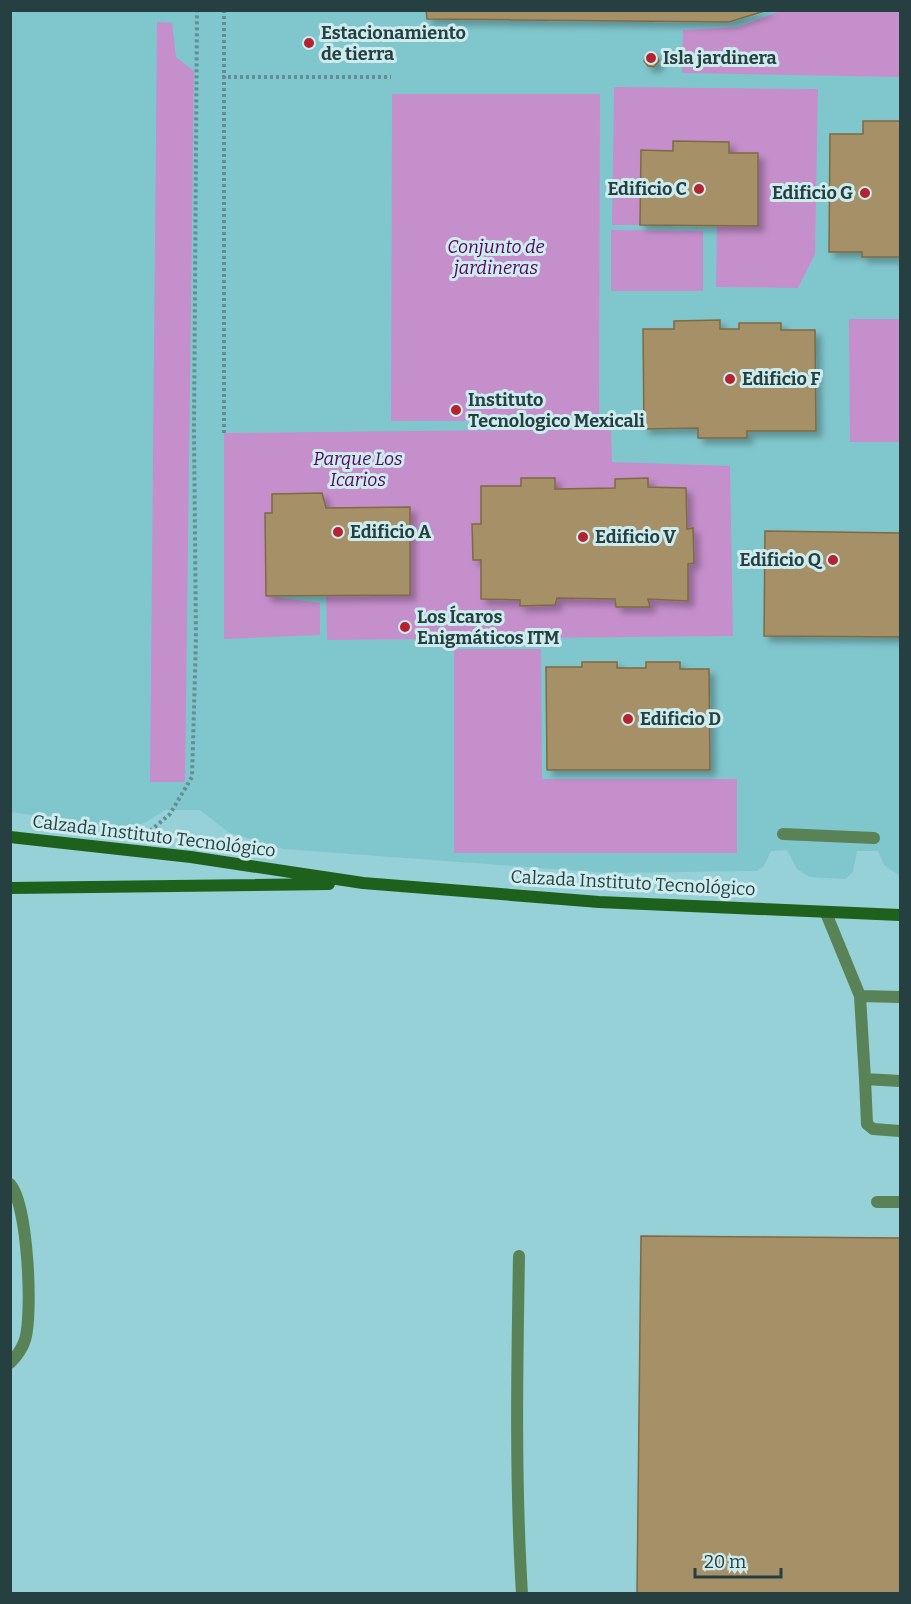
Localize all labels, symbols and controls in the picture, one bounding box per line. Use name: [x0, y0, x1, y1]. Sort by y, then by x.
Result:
place label: Estacionamiento de tierra: [321, 22, 466, 65]
marker: Estacionamiento de tierra: [302, 36, 316, 50]
place label: Isla jardinera: [663, 47, 777, 69]
marker: Isla jardinera: [644, 51, 658, 65]
place label: Edificio C: [607, 178, 687, 200]
marker: Edificio C: [692, 182, 706, 196]
place label: Edificio G: [772, 182, 853, 204]
marker: Edificio G: [858, 186, 872, 200]
park label: Conjunto de jardineras: [447, 236, 545, 279]
place label: Edificio F: [742, 368, 820, 390]
marker: Edificio F: [723, 372, 737, 386]
place label: Instituto Tecnologico Mexicali: [468, 389, 645, 432]
marker: Instituto Tecnologico Mexicali: [449, 403, 463, 417]
park label: Parque Los Icarios: [313, 448, 403, 491]
place label: Edificio A: [350, 521, 431, 543]
marker: Edificio A: [331, 525, 345, 539]
place label: Edificio V: [595, 526, 676, 548]
marker: Edificio V: [576, 530, 590, 544]
place label: Edificio Q: [740, 549, 823, 571]
marker: Edificio Q: [826, 553, 840, 567]
place label: Los Ícaros Enigmáticos ITM: [417, 605, 560, 649]
marker: Los Ícaros Enigmáticos ITM: [398, 620, 412, 634]
place label: Edificio D: [640, 708, 721, 730]
marker: Edificio D: [621, 712, 635, 726]
street label: Calzada Instituto Tecnológico: [31, 810, 277, 862]
street label: Calzada Instituto Tecnológico: [510, 866, 756, 900]
scale bar: [695, 1541, 780, 1579]
text: 20 m: [704, 1551, 746, 1573]

